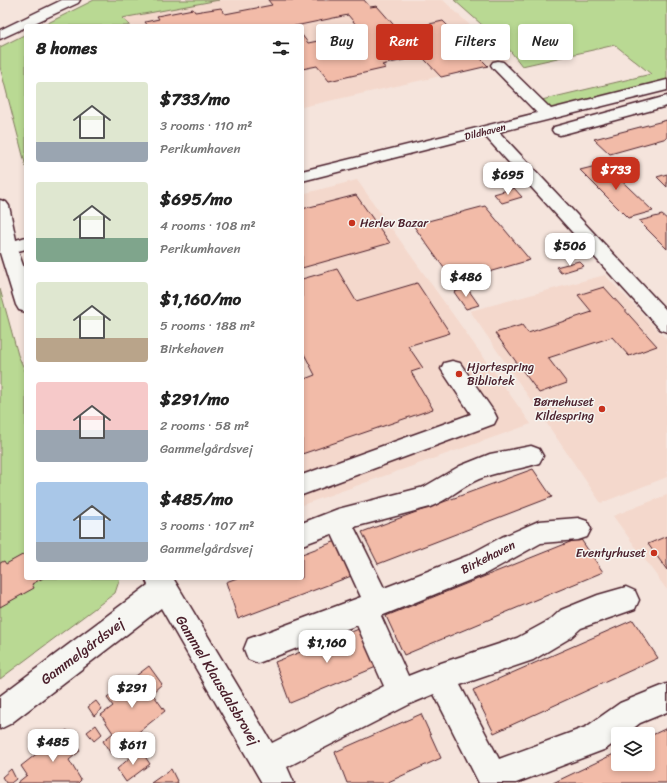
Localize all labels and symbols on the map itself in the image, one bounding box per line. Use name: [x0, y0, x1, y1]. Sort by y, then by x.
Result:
street label: Dildhaven: [463, 118, 508, 146]
pin: $733: [592, 157, 640, 191]
pin: $695: [484, 162, 532, 196]
place label: Herlev Bazar: [360, 212, 429, 234]
marker: Herlev Bazar: [347, 218, 357, 228]
pin: $506: [546, 233, 594, 267]
pin: $486: [442, 264, 490, 298]
place label: Hjortespring Bibliotek: [467, 356, 534, 392]
marker: Hjortespring Bibliotek: [454, 369, 464, 379]
place label: Børnehuset Kildespring: [534, 391, 594, 427]
marker: Børnehuset Kildespring: [597, 404, 607, 414]
street label: Birkehaven: [457, 534, 520, 580]
place label: Eventyrhuset: [576, 542, 646, 564]
marker: Eventyrhuset: [649, 548, 659, 558]
street label: Gammel Klausdalsbrovej: [169, 610, 267, 751]
street label: Gammelgårdsvej: [35, 611, 130, 691]
pin: $1,160: [294, 630, 360, 664]
pin: $291: [108, 675, 156, 709]
pin: $485: [29, 729, 77, 763]
pin: $611: [109, 732, 157, 766]

